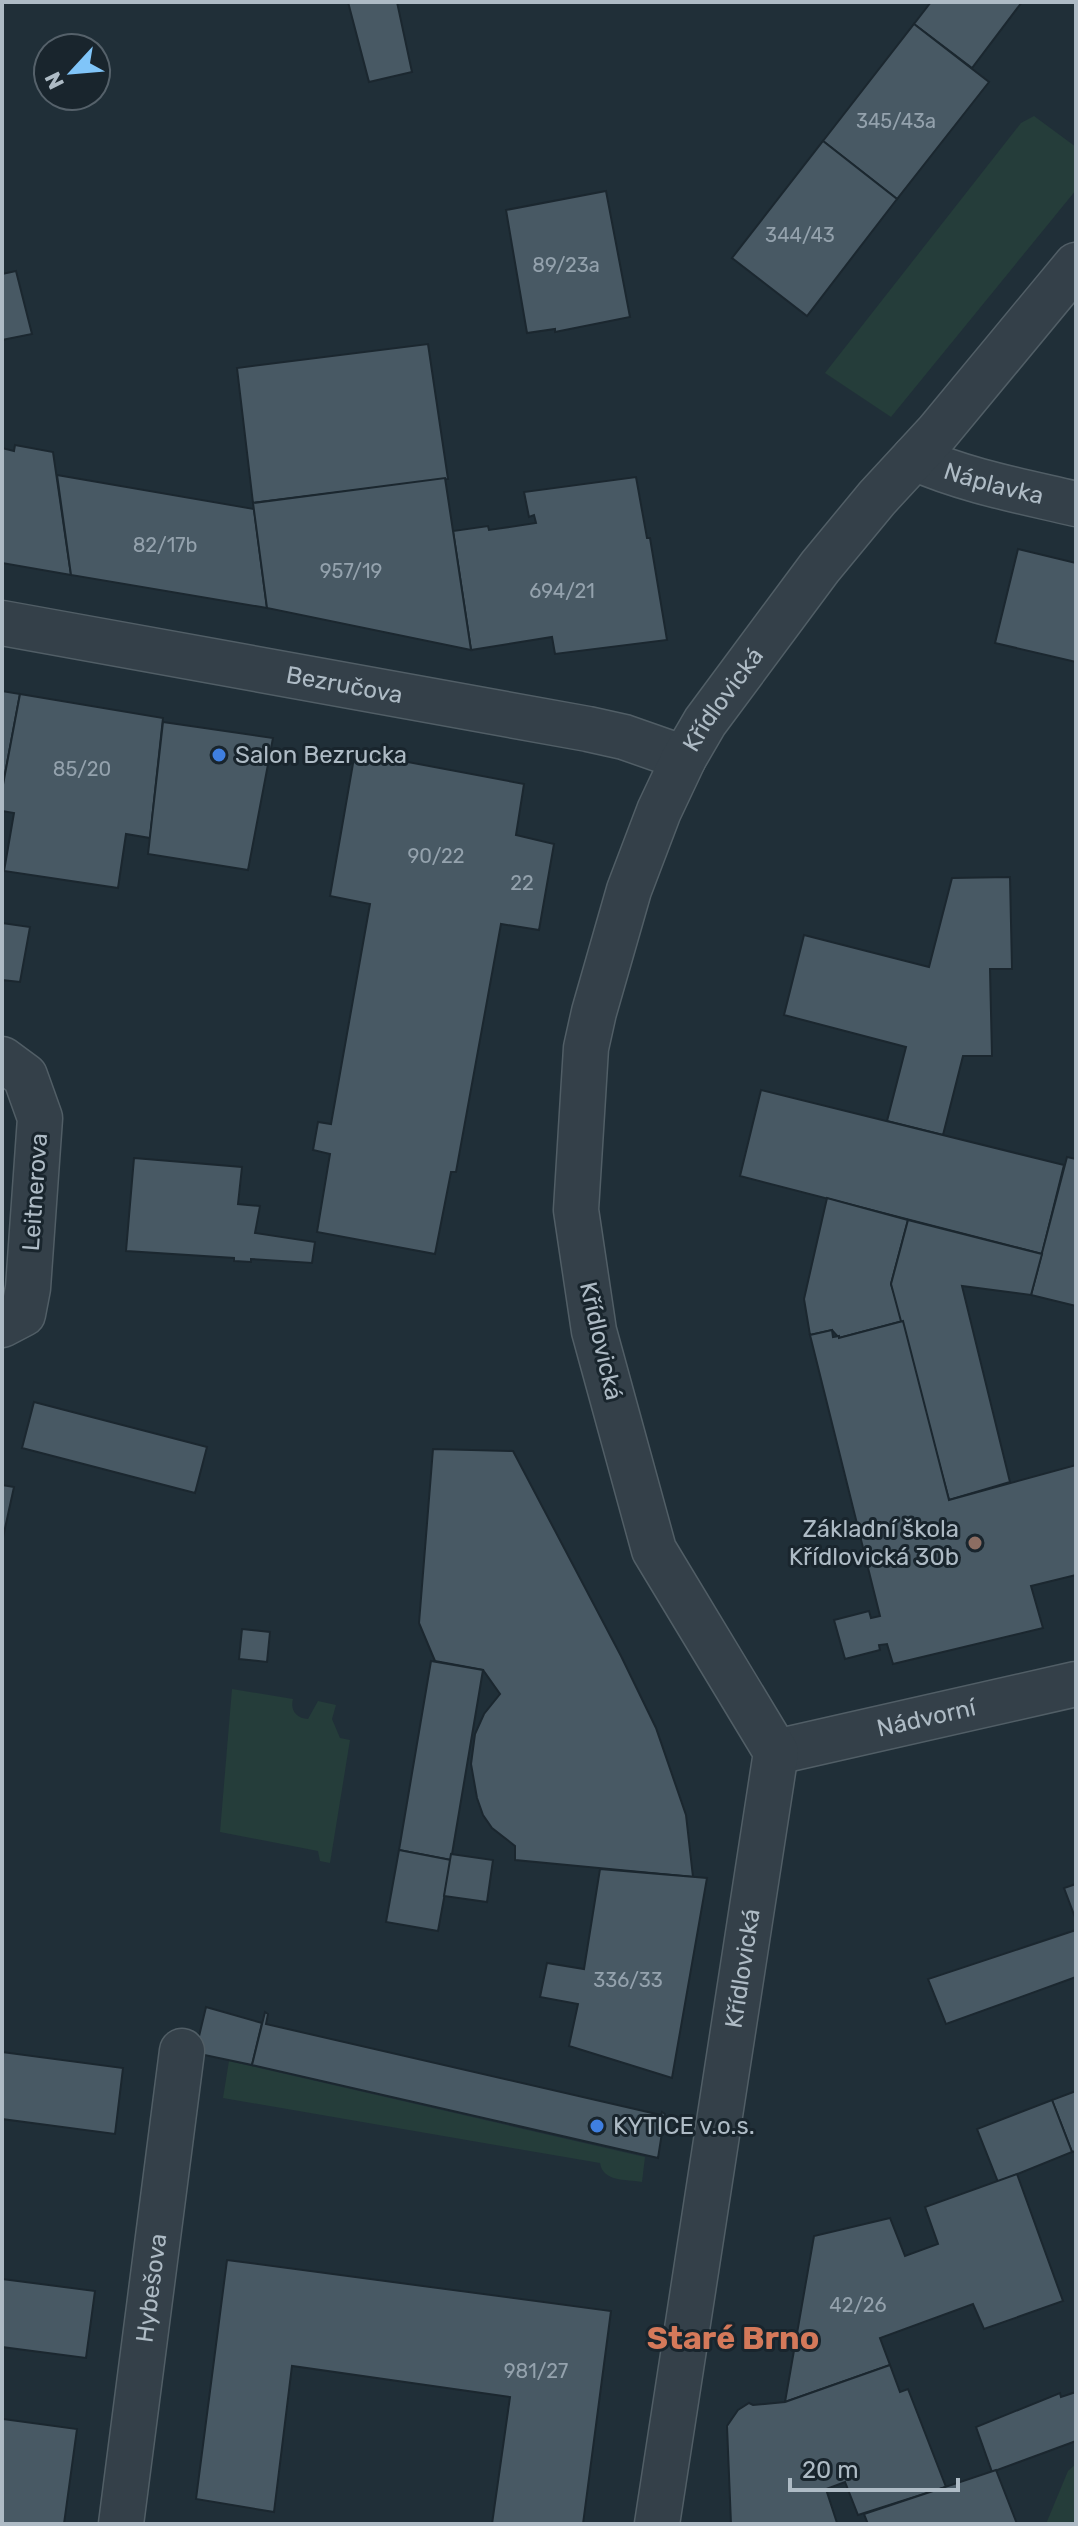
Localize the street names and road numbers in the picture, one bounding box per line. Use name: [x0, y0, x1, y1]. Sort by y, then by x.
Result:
street label: Náplavka: [940, 457, 1046, 510]
street label: Křídlovická: [677, 642, 769, 756]
street label: Bezručova: [284, 661, 405, 709]
street label: Leitnerova: [17, 1132, 53, 1252]
street label: Křídlovická: [574, 1279, 628, 1403]
street label: Nádvorní: [874, 1693, 979, 1743]
street label: Křídlovická: [720, 1907, 766, 2030]
street label: Hybešova: [131, 2232, 172, 2344]

